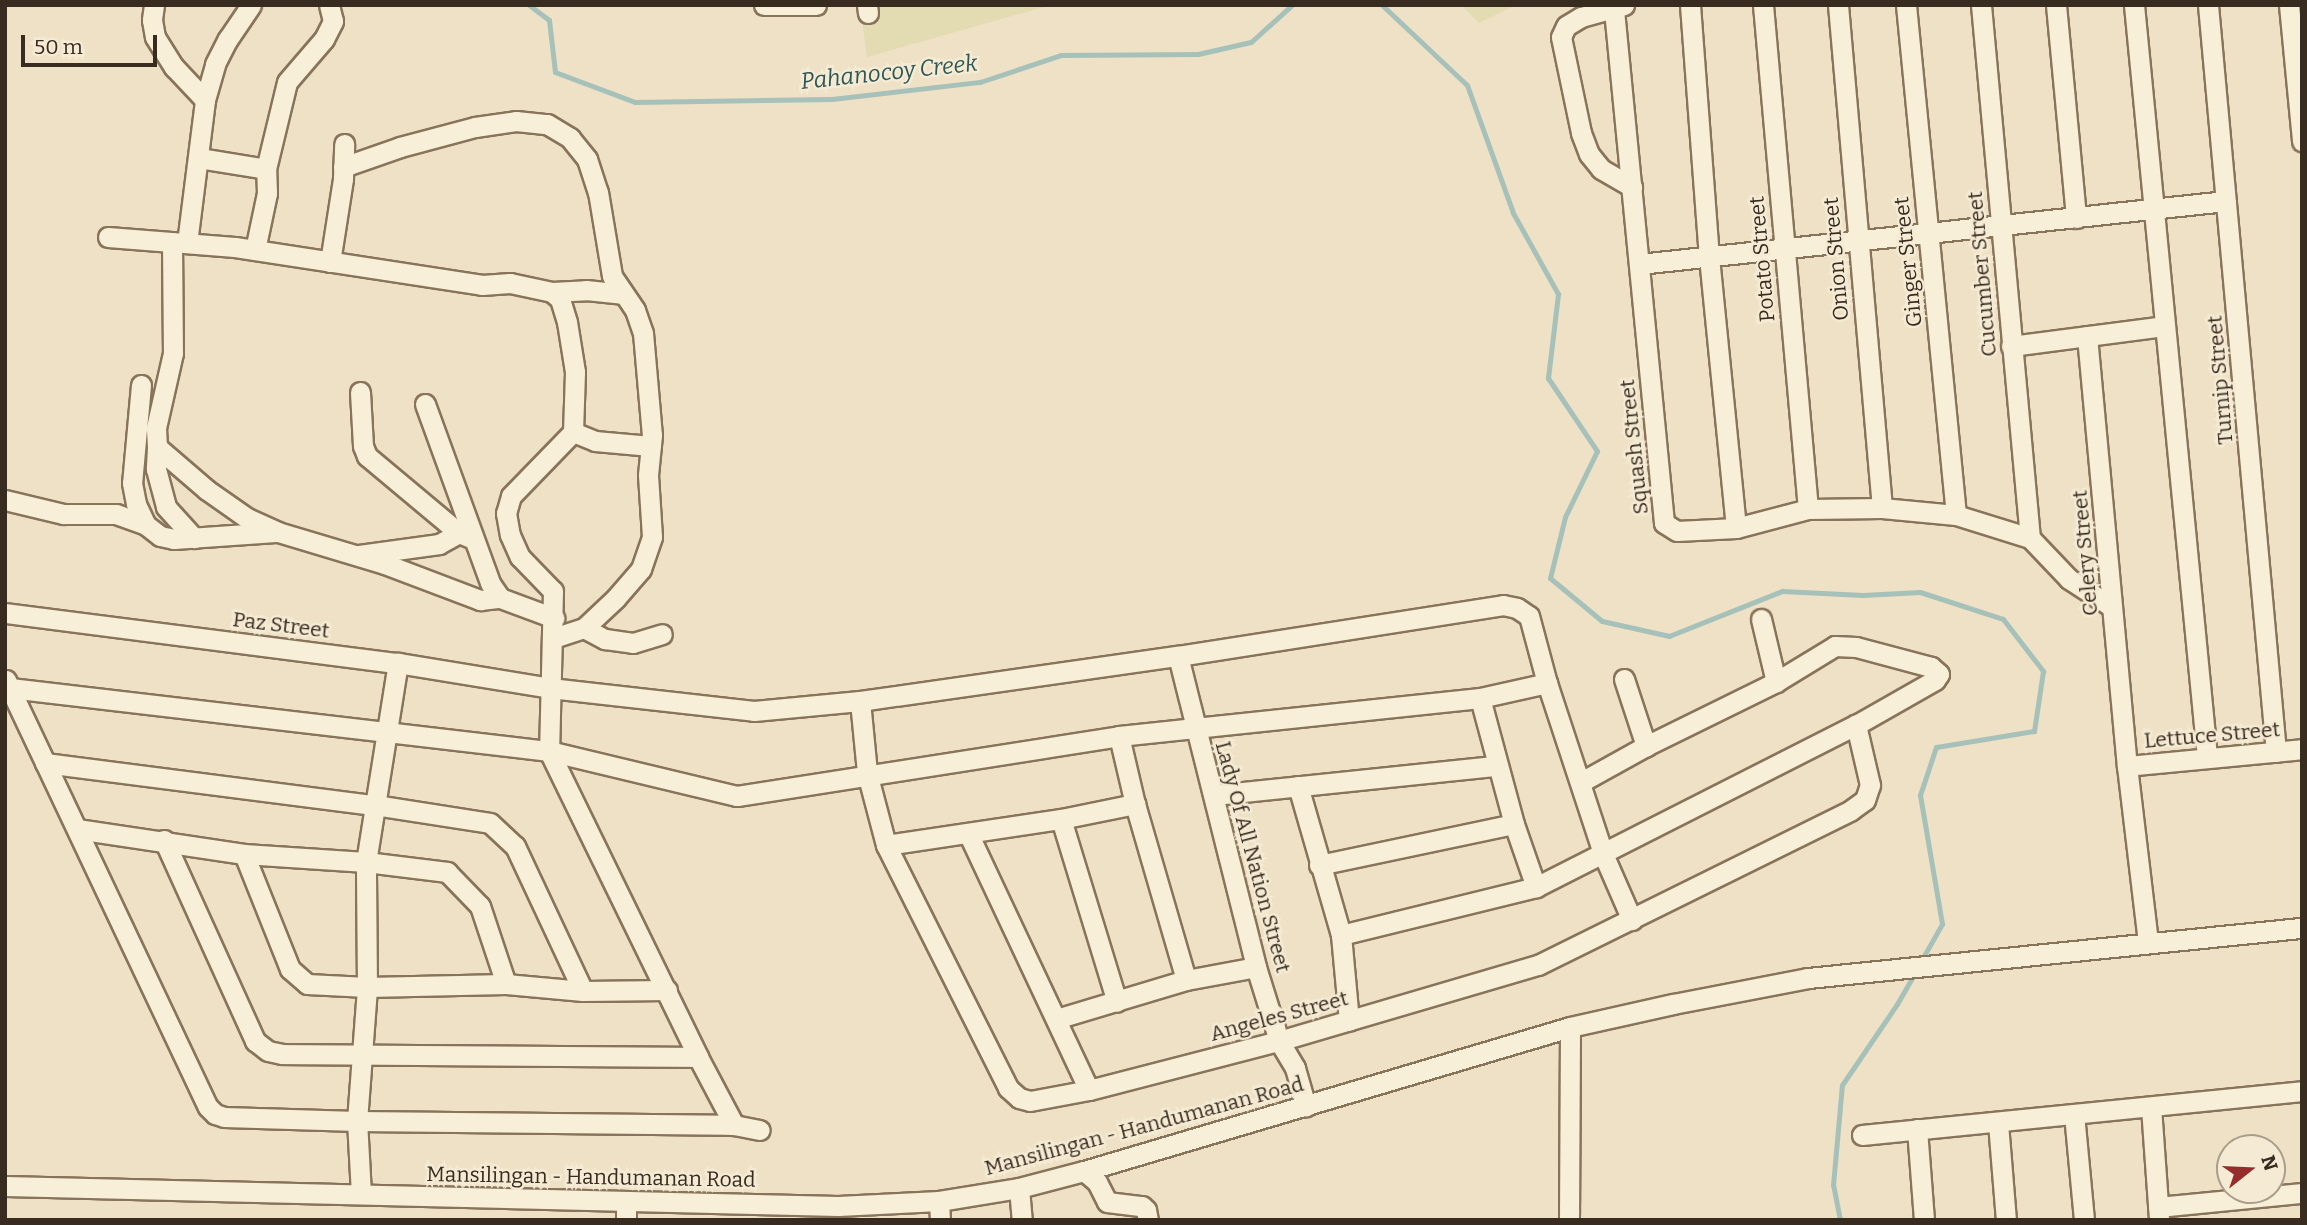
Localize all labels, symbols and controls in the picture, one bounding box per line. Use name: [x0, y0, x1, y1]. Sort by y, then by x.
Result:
scale bar: [24, 21, 161, 65]
text: 50 m: [34, 34, 83, 60]
water label: Pahanocoy Creek: [799, 49, 979, 95]
street label: Cucumber Street: [1962, 190, 2002, 358]
street label: Potato Street: [1744, 195, 1780, 323]
street label: Onion Street: [1818, 196, 1854, 322]
street label: Ginger Street: [1889, 196, 1927, 328]
street label: Turnip Street: [2202, 314, 2238, 446]
street label: Squash Street: [1614, 378, 1654, 516]
street label: Celery Street: [2067, 489, 2103, 617]
street label: Paz Street: [231, 607, 331, 643]
street label: Lettuce Street: [2143, 717, 2281, 753]
street label: Lady Of All Nation Street: [1210, 739, 1296, 975]
street label: Angeles Street: [1207, 985, 1351, 1047]
street label: Mansilingan - Handumanan Road: [982, 1071, 1306, 1181]
north arrow: [2216, 1134, 2286, 1204]
text: N: [2256, 1152, 2283, 1173]
street label: Mansilingan - Handumanan Road: [426, 1162, 756, 1192]

